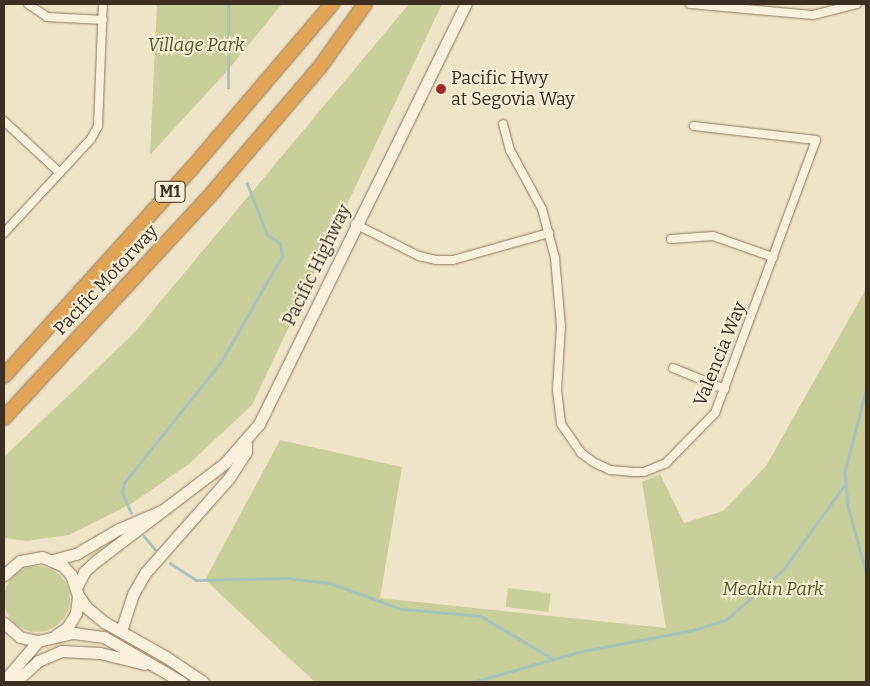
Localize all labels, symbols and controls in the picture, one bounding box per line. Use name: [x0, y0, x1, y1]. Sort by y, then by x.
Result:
park label: Village Park: [147, 34, 245, 56]
place label: Pacific Hwy at Segovia Way: [451, 68, 575, 110]
marker: Pacific Hwy at Segovia Way: [435, 83, 447, 95]
road number: M1: [154, 178, 186, 206]
street label: Pacific Highway: [278, 201, 356, 329]
street label: Pacific Motorway: [49, 220, 163, 340]
street label: Valencia Way: [689, 299, 751, 409]
park label: Meakin Park: [722, 578, 824, 600]

